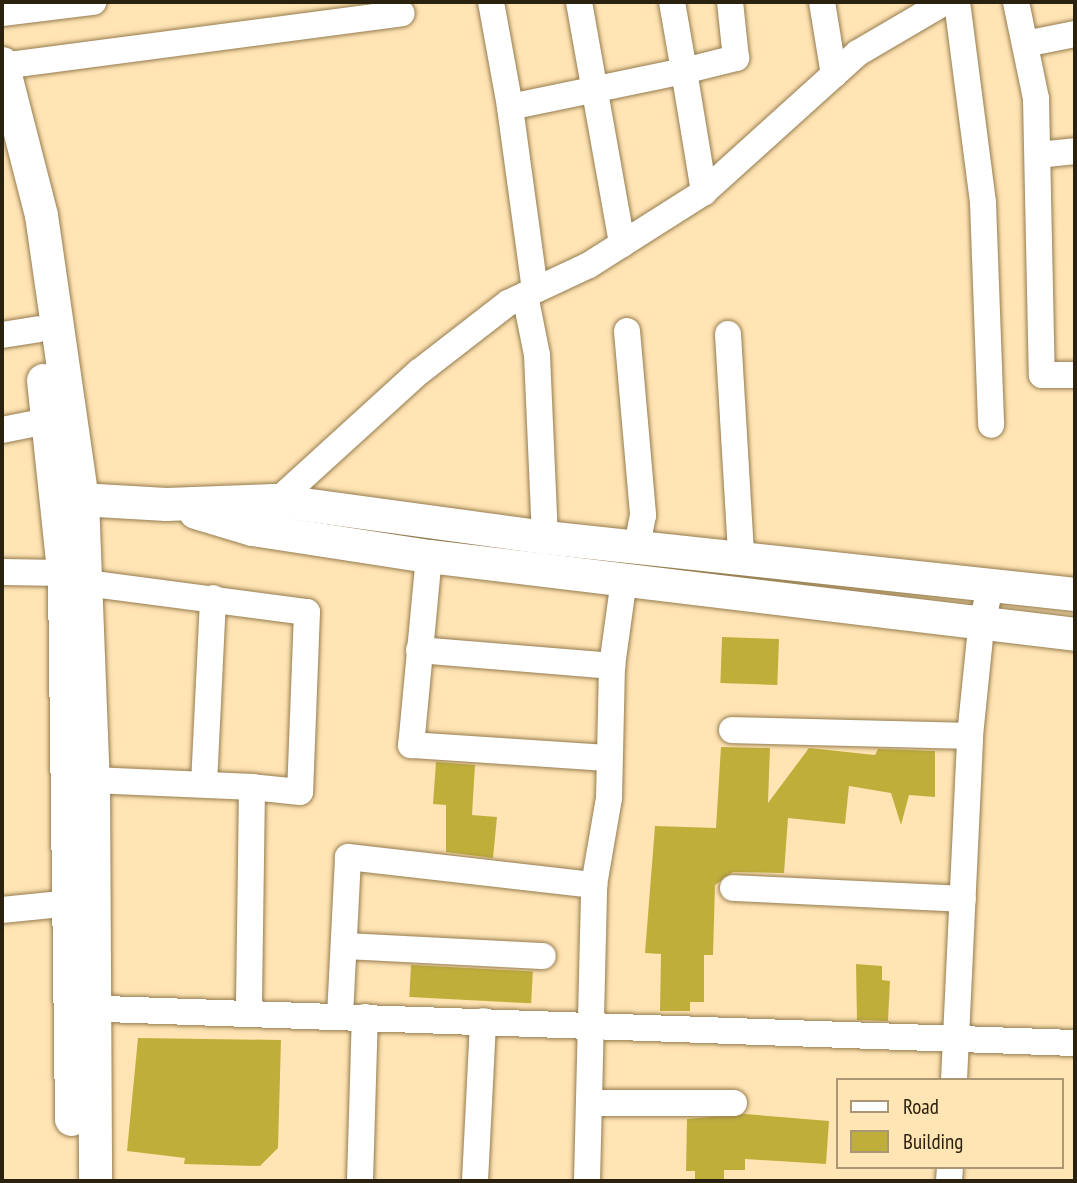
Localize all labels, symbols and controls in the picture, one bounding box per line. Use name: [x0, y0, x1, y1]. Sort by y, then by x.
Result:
legend: [836, 1078, 1063, 1169]
text: Road: [903, 1093, 939, 1120]
text: Building: [903, 1128, 963, 1155]

